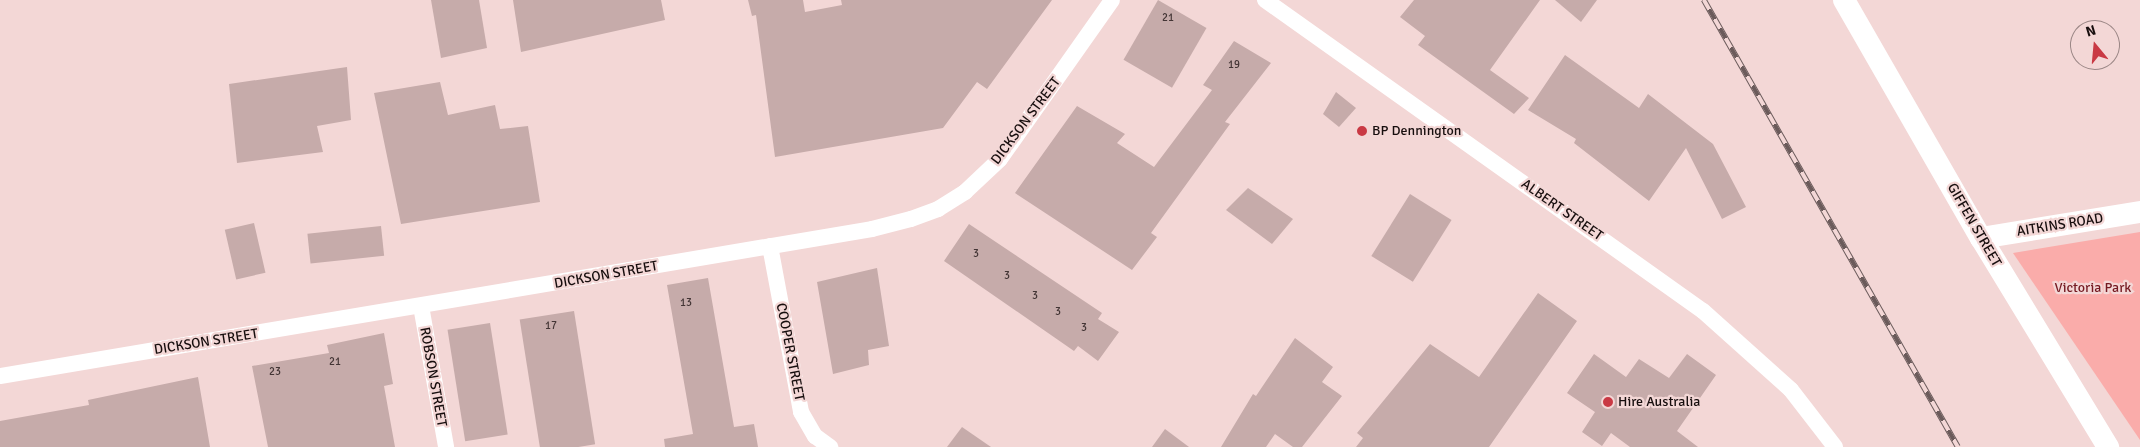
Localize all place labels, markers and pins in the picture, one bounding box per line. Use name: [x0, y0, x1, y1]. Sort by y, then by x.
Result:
place label: BP Dennington: [1372, 123, 1461, 139]
marker: BP Dennington: [1356, 125, 1368, 137]
place label: Hire Australia: [1618, 394, 1700, 410]
marker: Hire Australia: [1602, 396, 1614, 408]

